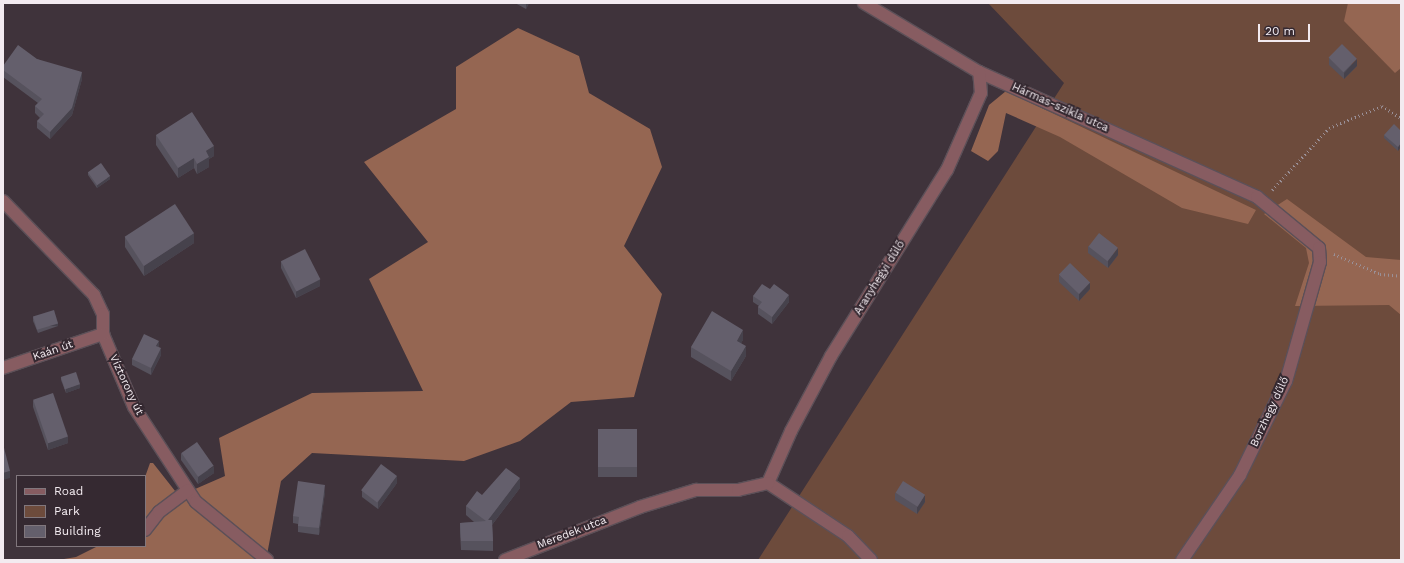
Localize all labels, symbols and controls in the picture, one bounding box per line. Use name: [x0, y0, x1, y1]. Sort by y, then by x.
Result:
scale bar: [1260, 16, 1312, 42]
text: 20 m: [1265, 24, 1295, 38]
street label: Hármas-szikla utca: [1009, 81, 1111, 135]
street label: Aranyhegyi dűlő: [852, 238, 908, 318]
street label: Kaán út: [31, 338, 75, 364]
street label: Víztorony út: [106, 353, 146, 417]
street label: Borzhegy dűlő: [1248, 375, 1292, 449]
legend: [16, 475, 146, 547]
text: Road: [54, 484, 83, 498]
text: Park: [54, 504, 80, 518]
street label: Meredek utca: [535, 514, 609, 552]
text: Building: [54, 524, 101, 538]

